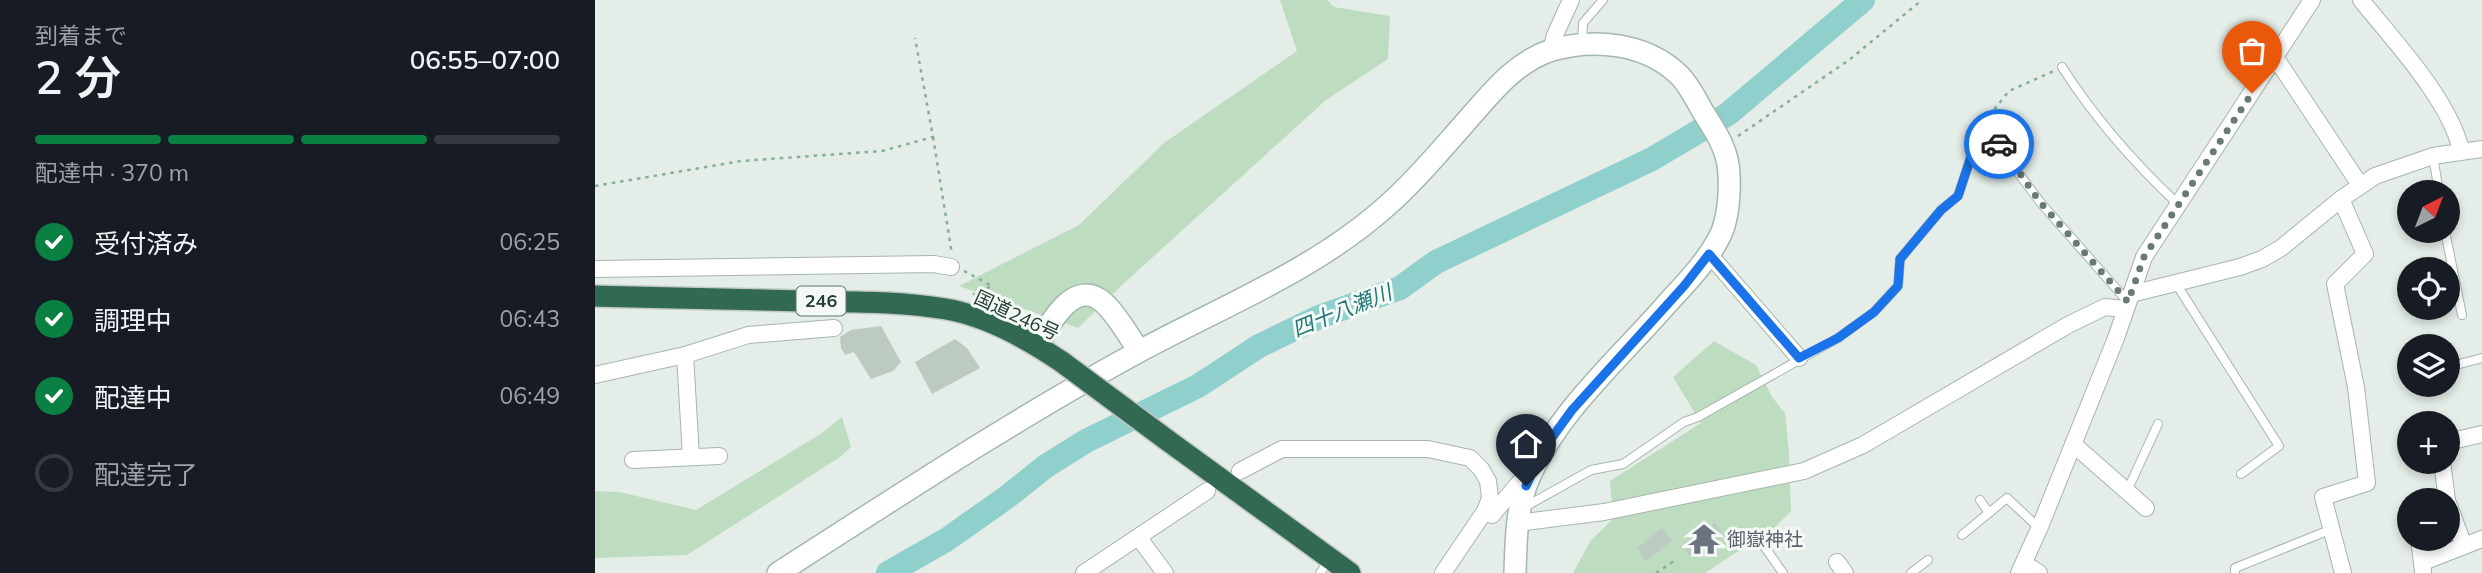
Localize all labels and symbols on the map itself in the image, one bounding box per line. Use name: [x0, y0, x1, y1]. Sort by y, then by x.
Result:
pin: [2222, 21, 2282, 93]
courier: [1964, 109, 2034, 179]
north arrow: [2397, 180, 2461, 243]
water label: 四十八瀬川: [1288, 278, 1397, 342]
street label: 国道246号: [971, 285, 1063, 345]
road number: 246: [797, 286, 845, 316]
pin: [1496, 414, 1556, 486]
temple icon: 御嶽神社: [1687, 522, 1721, 556]
place label: 御嶽神社: [1727, 527, 1803, 551]

